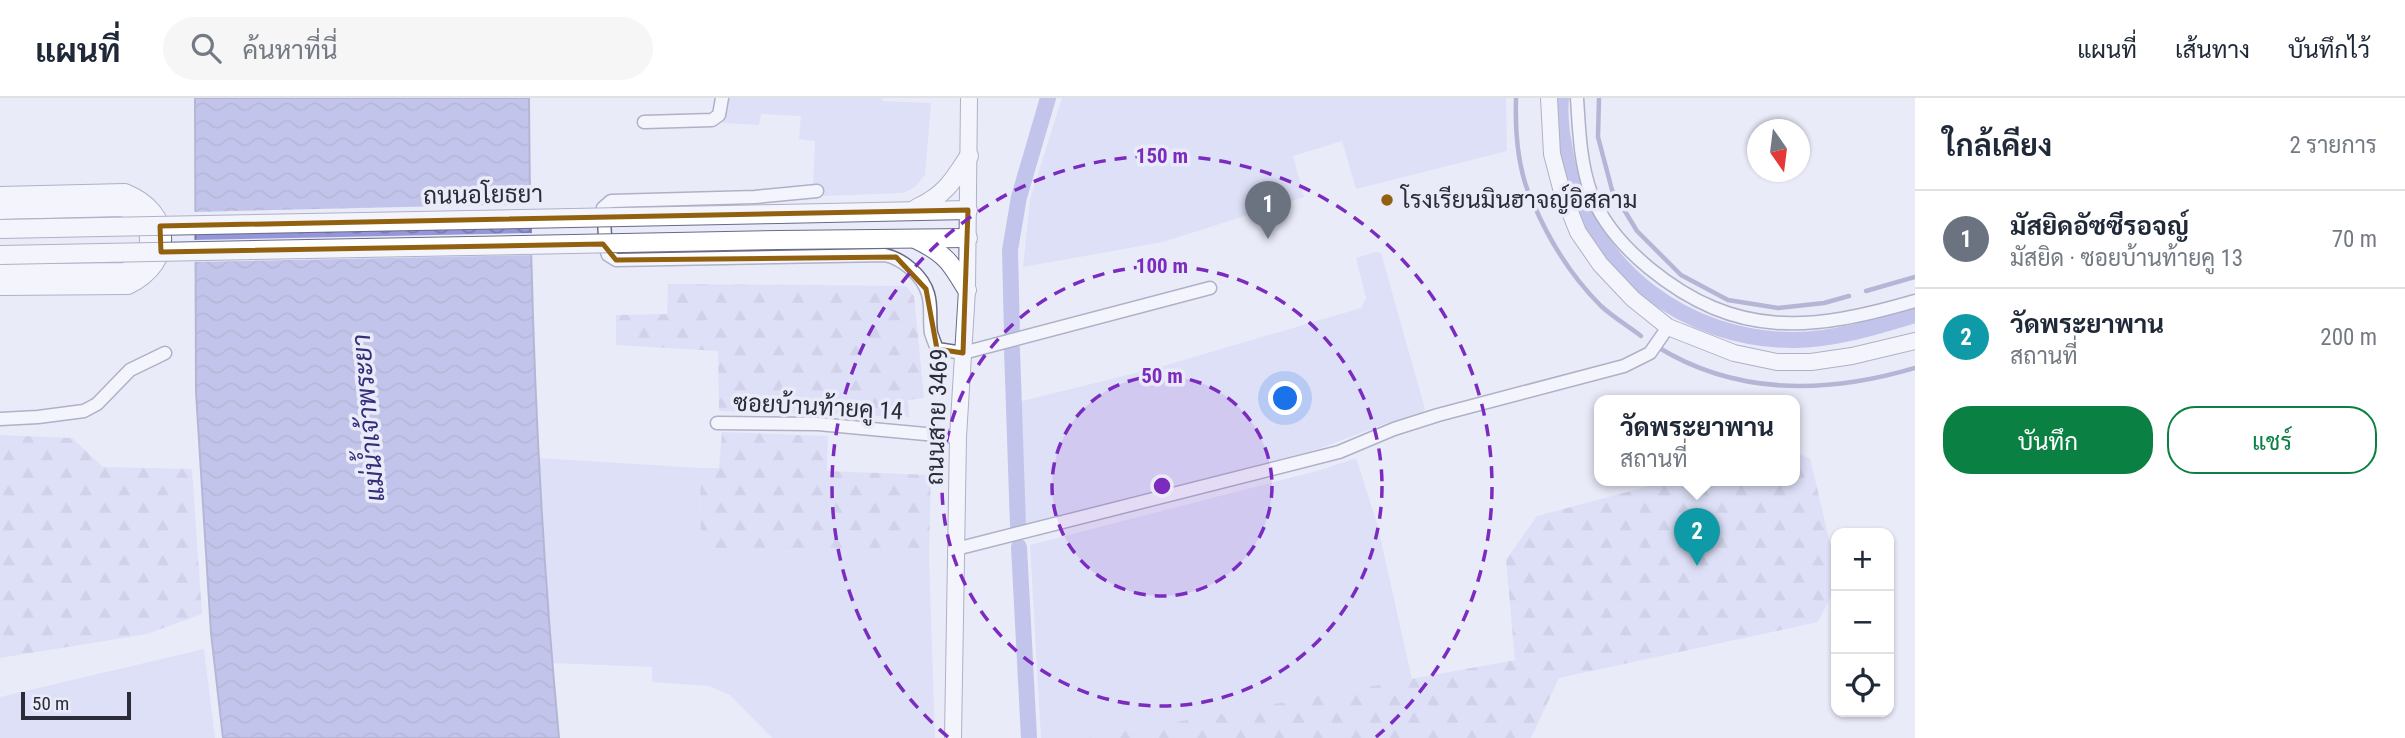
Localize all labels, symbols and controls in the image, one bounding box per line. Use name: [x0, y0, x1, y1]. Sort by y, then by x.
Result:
search box: [163, 17, 653, 80]
icon: search: [187, 29, 225, 67]
text: แผนที่: [35, 31, 121, 70]
text: ค้นหาที่นี่: [243, 35, 338, 65]
text: แผนที่: [2077, 36, 2137, 64]
text: เส้นทาง: [2175, 36, 2250, 64]
text: บันทึกไว้: [2288, 36, 2370, 64]
north arrow: [1747, 119, 1810, 182]
text: ใกล้เคียง: [1943, 128, 2052, 163]
text: 2 รายการ: [2289, 132, 2377, 159]
text: 150 m: [1136, 144, 1188, 168]
street label: ถนนอโยธยา: [423, 178, 543, 210]
pin: 1: [1245, 181, 1291, 239]
place label: โรงเรียนมินฮาจญ์อิสลาม: [1399, 184, 1637, 214]
marker: โรงเรียนมินฮาจญ์อิสลาม: [1379, 192, 1395, 208]
text: มัสยิดอัซซีรอจญ์: [2010, 211, 2189, 241]
text: 1: [1960, 226, 1972, 253]
text: 70 m: [2332, 226, 2377, 253]
text: มัสยิด · ซอยบ้านท้ายคู 13: [2010, 245, 2243, 272]
text: 100 m: [1136, 254, 1188, 278]
text: วัดพระยาพาน: [2010, 309, 2164, 339]
text: 2: [1960, 324, 1972, 351]
text: 200 m: [2320, 324, 2377, 351]
water label: แม่น้ำเจ้าพระยา: [340, 333, 390, 504]
text: สถานที่: [2010, 343, 2078, 370]
street label: ถนนสาย 3469: [921, 348, 953, 486]
text: 50 m: [1141, 364, 1183, 388]
your location: [1268, 381, 1302, 415]
street label: ซอยบ้านท้ายคู 14: [732, 388, 904, 428]
popup: [1594, 395, 1800, 486]
button: บันทึก: [1943, 406, 2153, 474]
button: แชร์: [2167, 406, 2377, 474]
text: วัดพระยาพาน: [1620, 412, 1774, 442]
text: สถานที่: [1620, 446, 1688, 473]
centre of rings: [1150, 474, 1174, 498]
pin: 2: [1674, 508, 1720, 566]
map controls: [1831, 528, 1894, 717]
button: +: [1831, 528, 1894, 591]
button: −: [1831, 591, 1894, 654]
button: locate: [1831, 654, 1894, 717]
scale bar: [21, 689, 131, 721]
text: 50 m: [32, 692, 69, 715]

